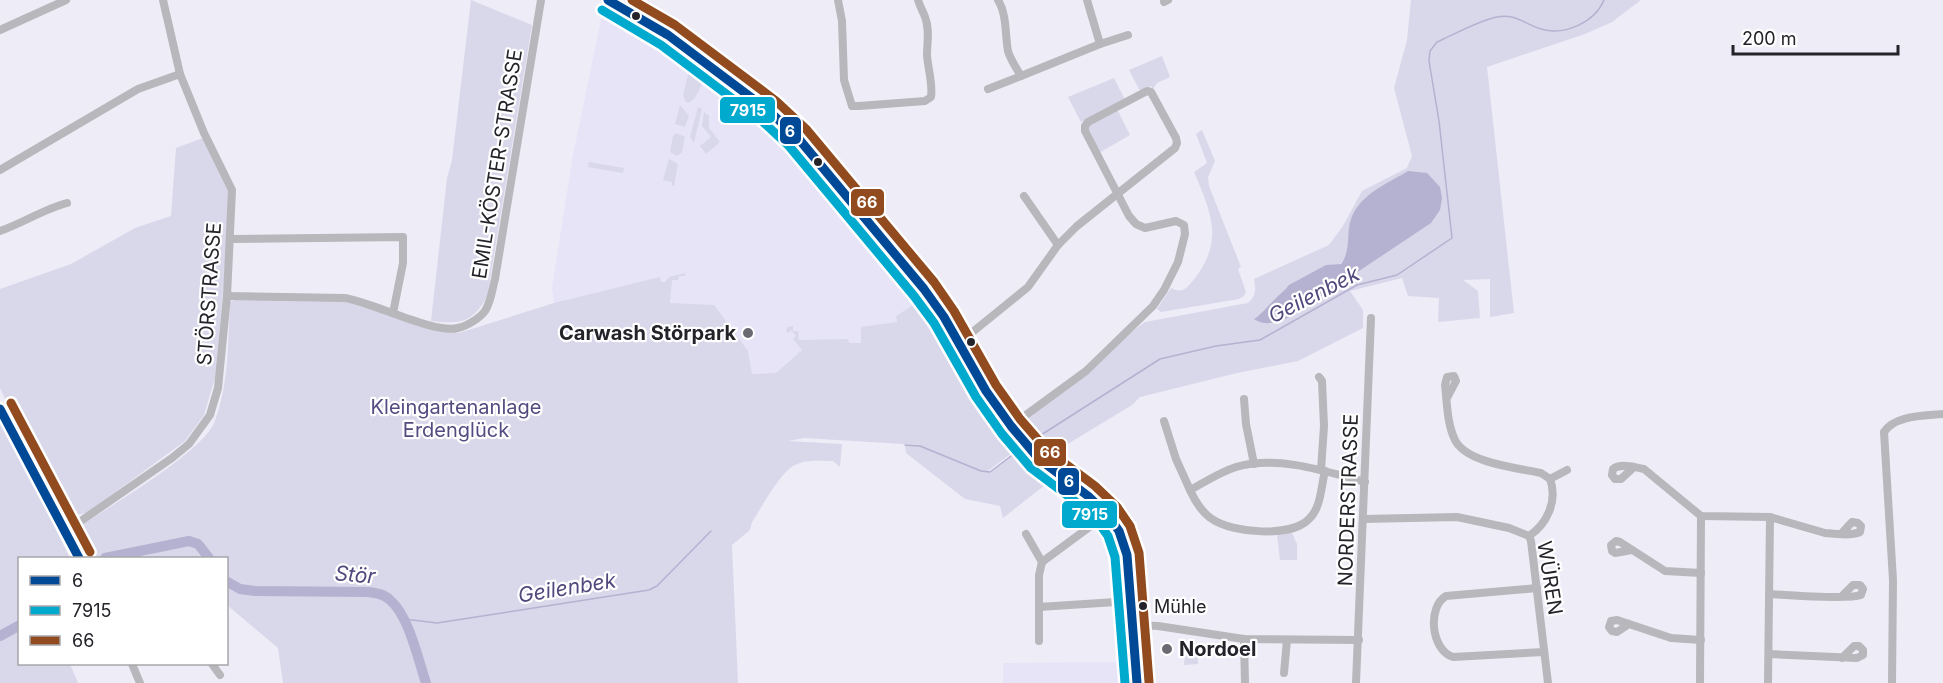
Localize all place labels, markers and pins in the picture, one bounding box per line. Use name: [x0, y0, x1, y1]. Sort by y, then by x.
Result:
unlabelled marker: [630, 10, 642, 22]
unlabelled marker: [812, 156, 824, 168]
place label: Carwash Störpark: [559, 321, 736, 345]
marker: Carwash Störpark: [741, 326, 755, 340]
unlabelled marker: [965, 336, 977, 348]
place label: Mühle: [1154, 596, 1206, 617]
marker: Mühle: [1137, 600, 1149, 612]
place label: Nordoel: [1179, 637, 1256, 661]
marker: Nordoel: [1160, 642, 1174, 656]

